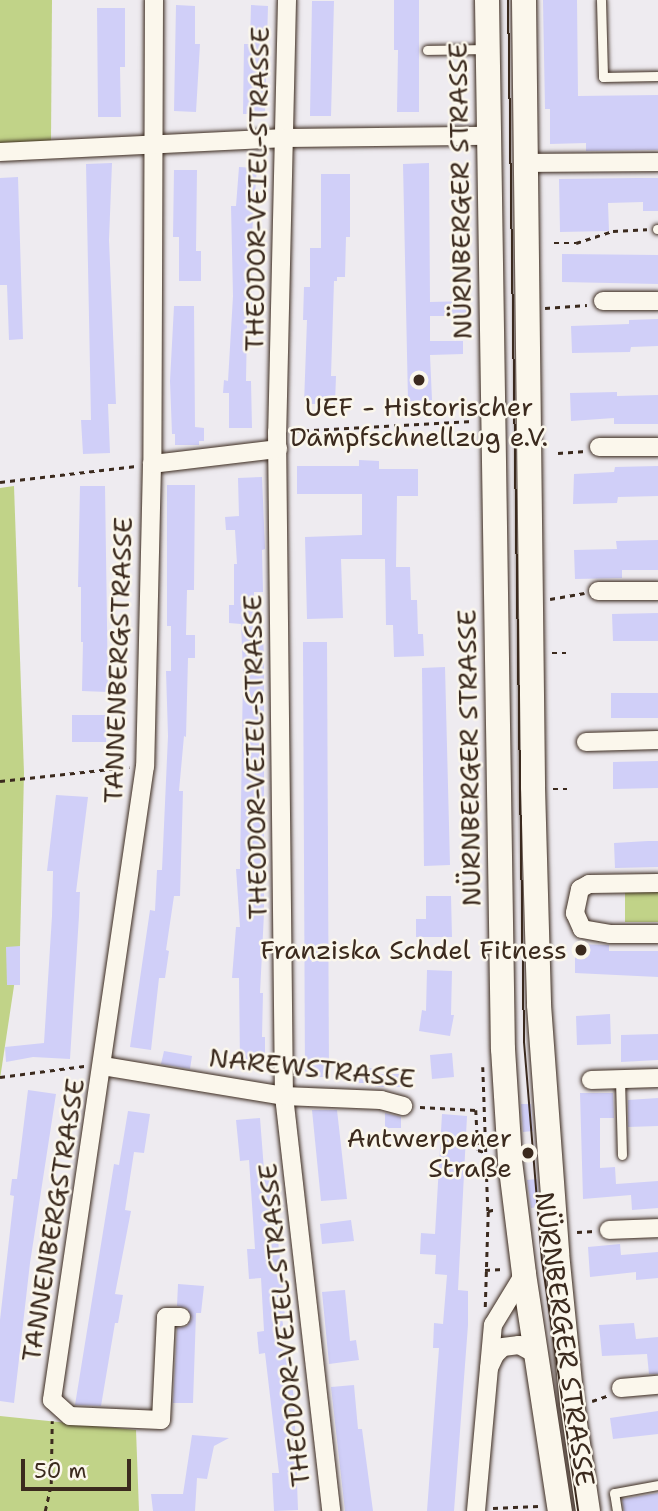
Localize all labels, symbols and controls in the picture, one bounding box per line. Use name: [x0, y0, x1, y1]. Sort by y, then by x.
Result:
street label: THEODOR-VEIEL-STRASSE: [239, 26, 275, 352]
street label: NÜRNBERGER STRASSE: [442, 42, 478, 340]
marker: UEF - Historischer Dampfschnellzug e.V.: [411, 372, 427, 388]
place label: UEF - Historischer Dampfschnellzug e.V.: [290, 391, 548, 452]
street label: TANNENBERGSTRASSE: [97, 516, 139, 804]
street label: THEODOR-VEIEL-STRASSE: [237, 594, 273, 920]
street label: NÜRNBERGER STRASSE: [451, 609, 487, 907]
place label: Franziska Schdel Fitness: [260, 934, 567, 966]
marker: Franziska Schdel Fitness: [573, 942, 589, 958]
street label: NAREWSTRASSE: [207, 1042, 417, 1094]
street label: TANNENBERGSTRASSE: [15, 1076, 91, 1364]
place label: Antwerpener Straße: [347, 1122, 512, 1184]
marker: Antwerpener Straße: [518, 1143, 538, 1163]
street label: THEODOR-VEIEL-STRASSE: [251, 1162, 317, 1488]
street label: NÜRNBERGER STRASSE: [529, 1190, 601, 1488]
scale bar: [24, 1444, 135, 1488]
text: 50 m: [34, 1457, 87, 1485]

